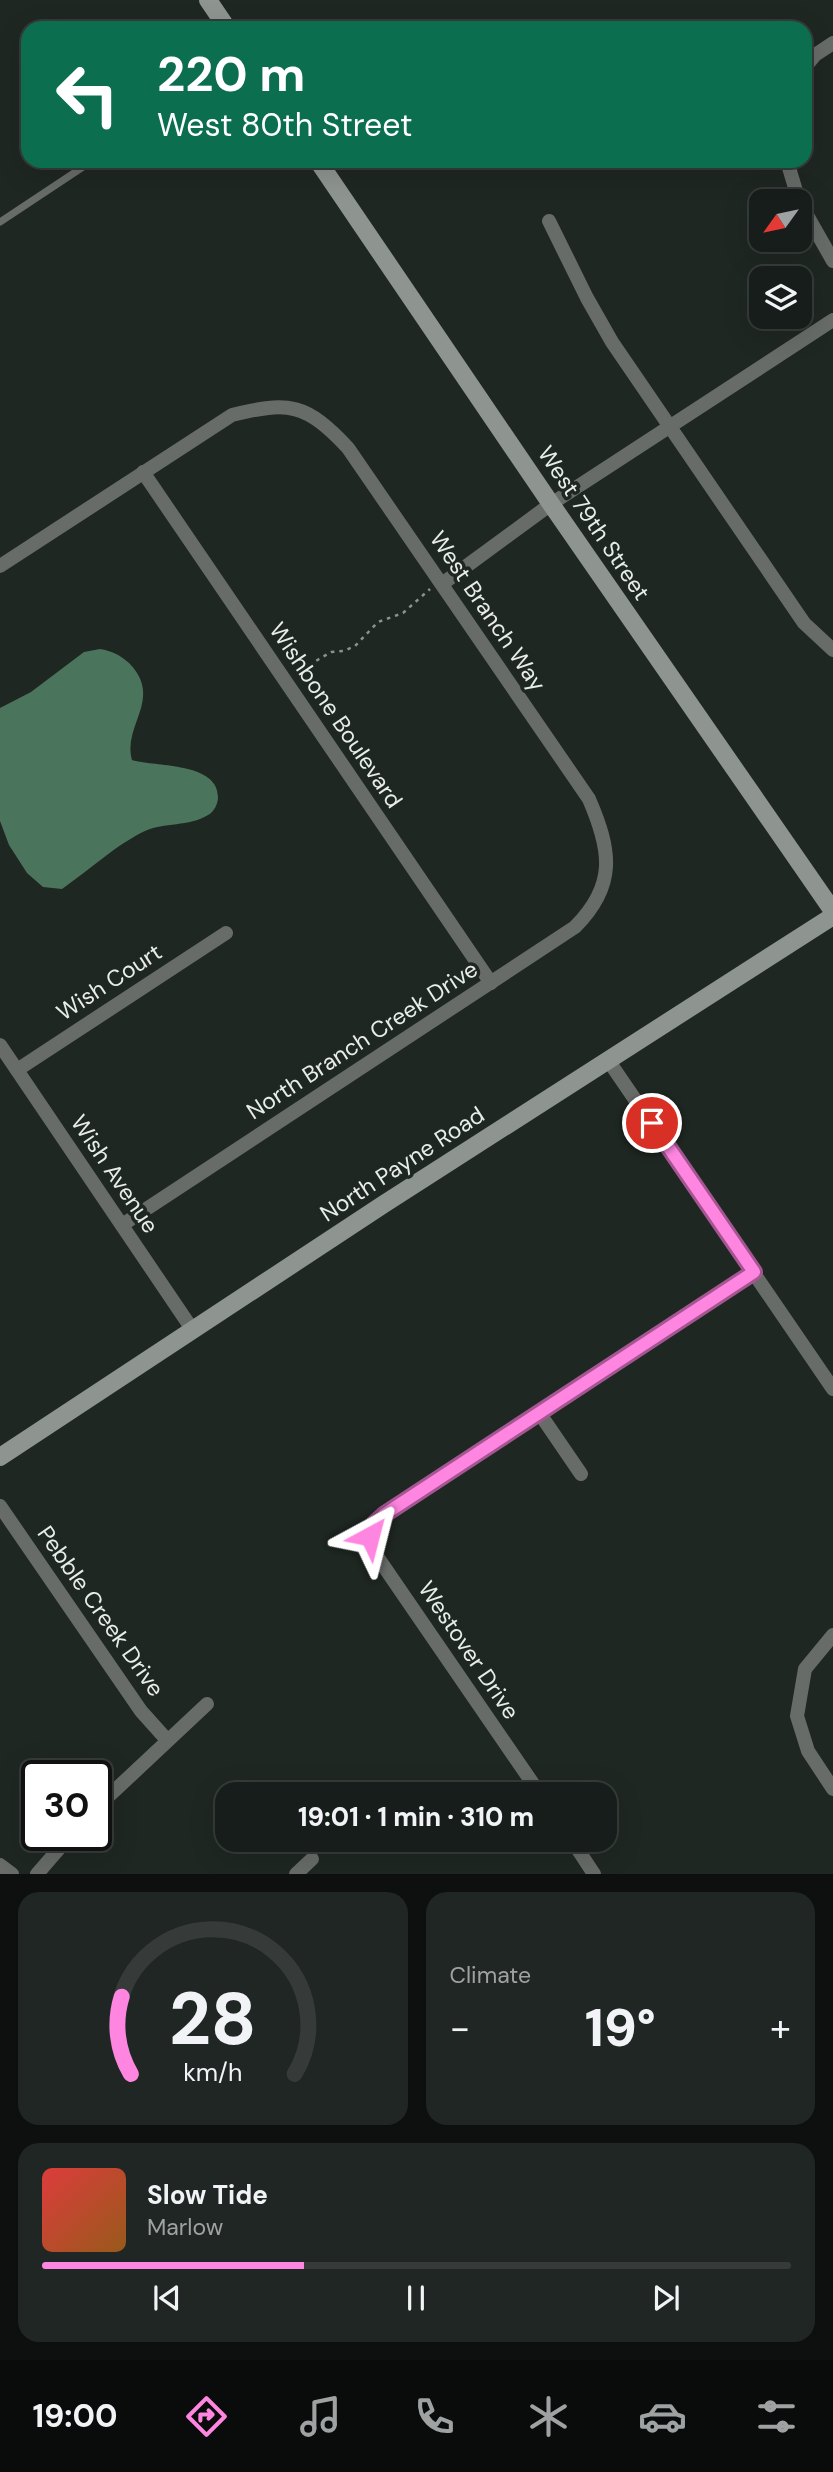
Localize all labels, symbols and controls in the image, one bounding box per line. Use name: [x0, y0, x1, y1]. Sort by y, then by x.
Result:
text: 220 m: [157, 42, 305, 106]
icon: left: [42, 49, 133, 140]
text: West 80th Street: [157, 104, 412, 146]
north arrow: [749, 189, 812, 252]
map controls: [749, 189, 812, 329]
button: layers: [749, 266, 812, 329]
street label: West 79th Street: [531, 440, 657, 606]
street label: West Branch Way: [423, 525, 553, 697]
street label: Wishbone Boulevard: [263, 616, 409, 814]
street label: Wish Court: [51, 937, 167, 1027]
street label: North Branch Creek Drive: [241, 954, 483, 1126]
pin: [622, 1093, 682, 1153]
street label: North Payne Road: [314, 1100, 490, 1228]
icon: arrive: [633, 1104, 671, 1142]
street label: Wish Avenue: [64, 1109, 166, 1239]
position arrow: [333, 1499, 407, 1573]
street label: Pebble Creek Drive: [31, 1520, 171, 1702]
street label: Westover Drive: [412, 1575, 526, 1725]
speed limit sign: 30: [21, 1760, 112, 1851]
text: 19:01 · 1 min · 310 m: [298, 1800, 534, 1834]
text: Climate: [450, 1960, 531, 1990]
text: 28: [169, 1973, 257, 2068]
text: 19°: [585, 1994, 656, 2062]
text: −: [450, 2003, 470, 2053]
text: +: [770, 2003, 791, 2053]
text: km/h: [183, 2056, 242, 2089]
text: Slow Tide: [147, 2178, 268, 2212]
text: Marlow: [147, 2212, 223, 2242]
icon: previous: [148, 2279, 186, 2317]
icon: pause: [397, 2279, 435, 2317]
icon: next: [647, 2279, 685, 2317]
icon: directions: [182, 2392, 231, 2441]
icon: music: [296, 2392, 345, 2441]
icon: phone: [410, 2392, 459, 2441]
icon: climate: [524, 2392, 573, 2441]
icon: car: [638, 2392, 687, 2441]
icon: filters: [752, 2392, 801, 2441]
text: 19:00: [32, 2395, 118, 2437]

